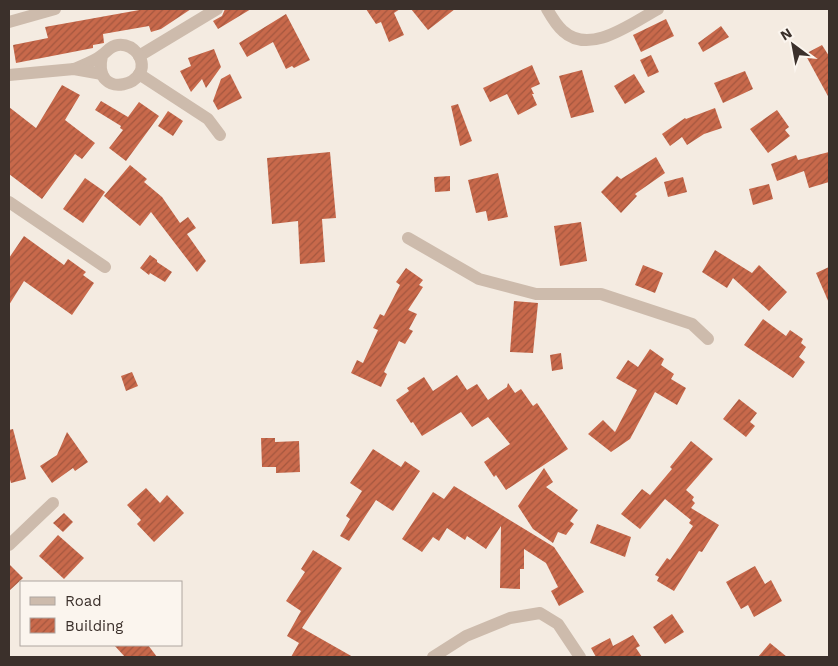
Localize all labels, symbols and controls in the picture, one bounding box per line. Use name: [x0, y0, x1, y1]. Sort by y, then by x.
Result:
north arrow: [768, 20, 818, 70]
text: N: [777, 24, 795, 44]
legend: [20, 581, 182, 646]
text: Road: [65, 592, 102, 610]
text: Building: [65, 617, 123, 635]

